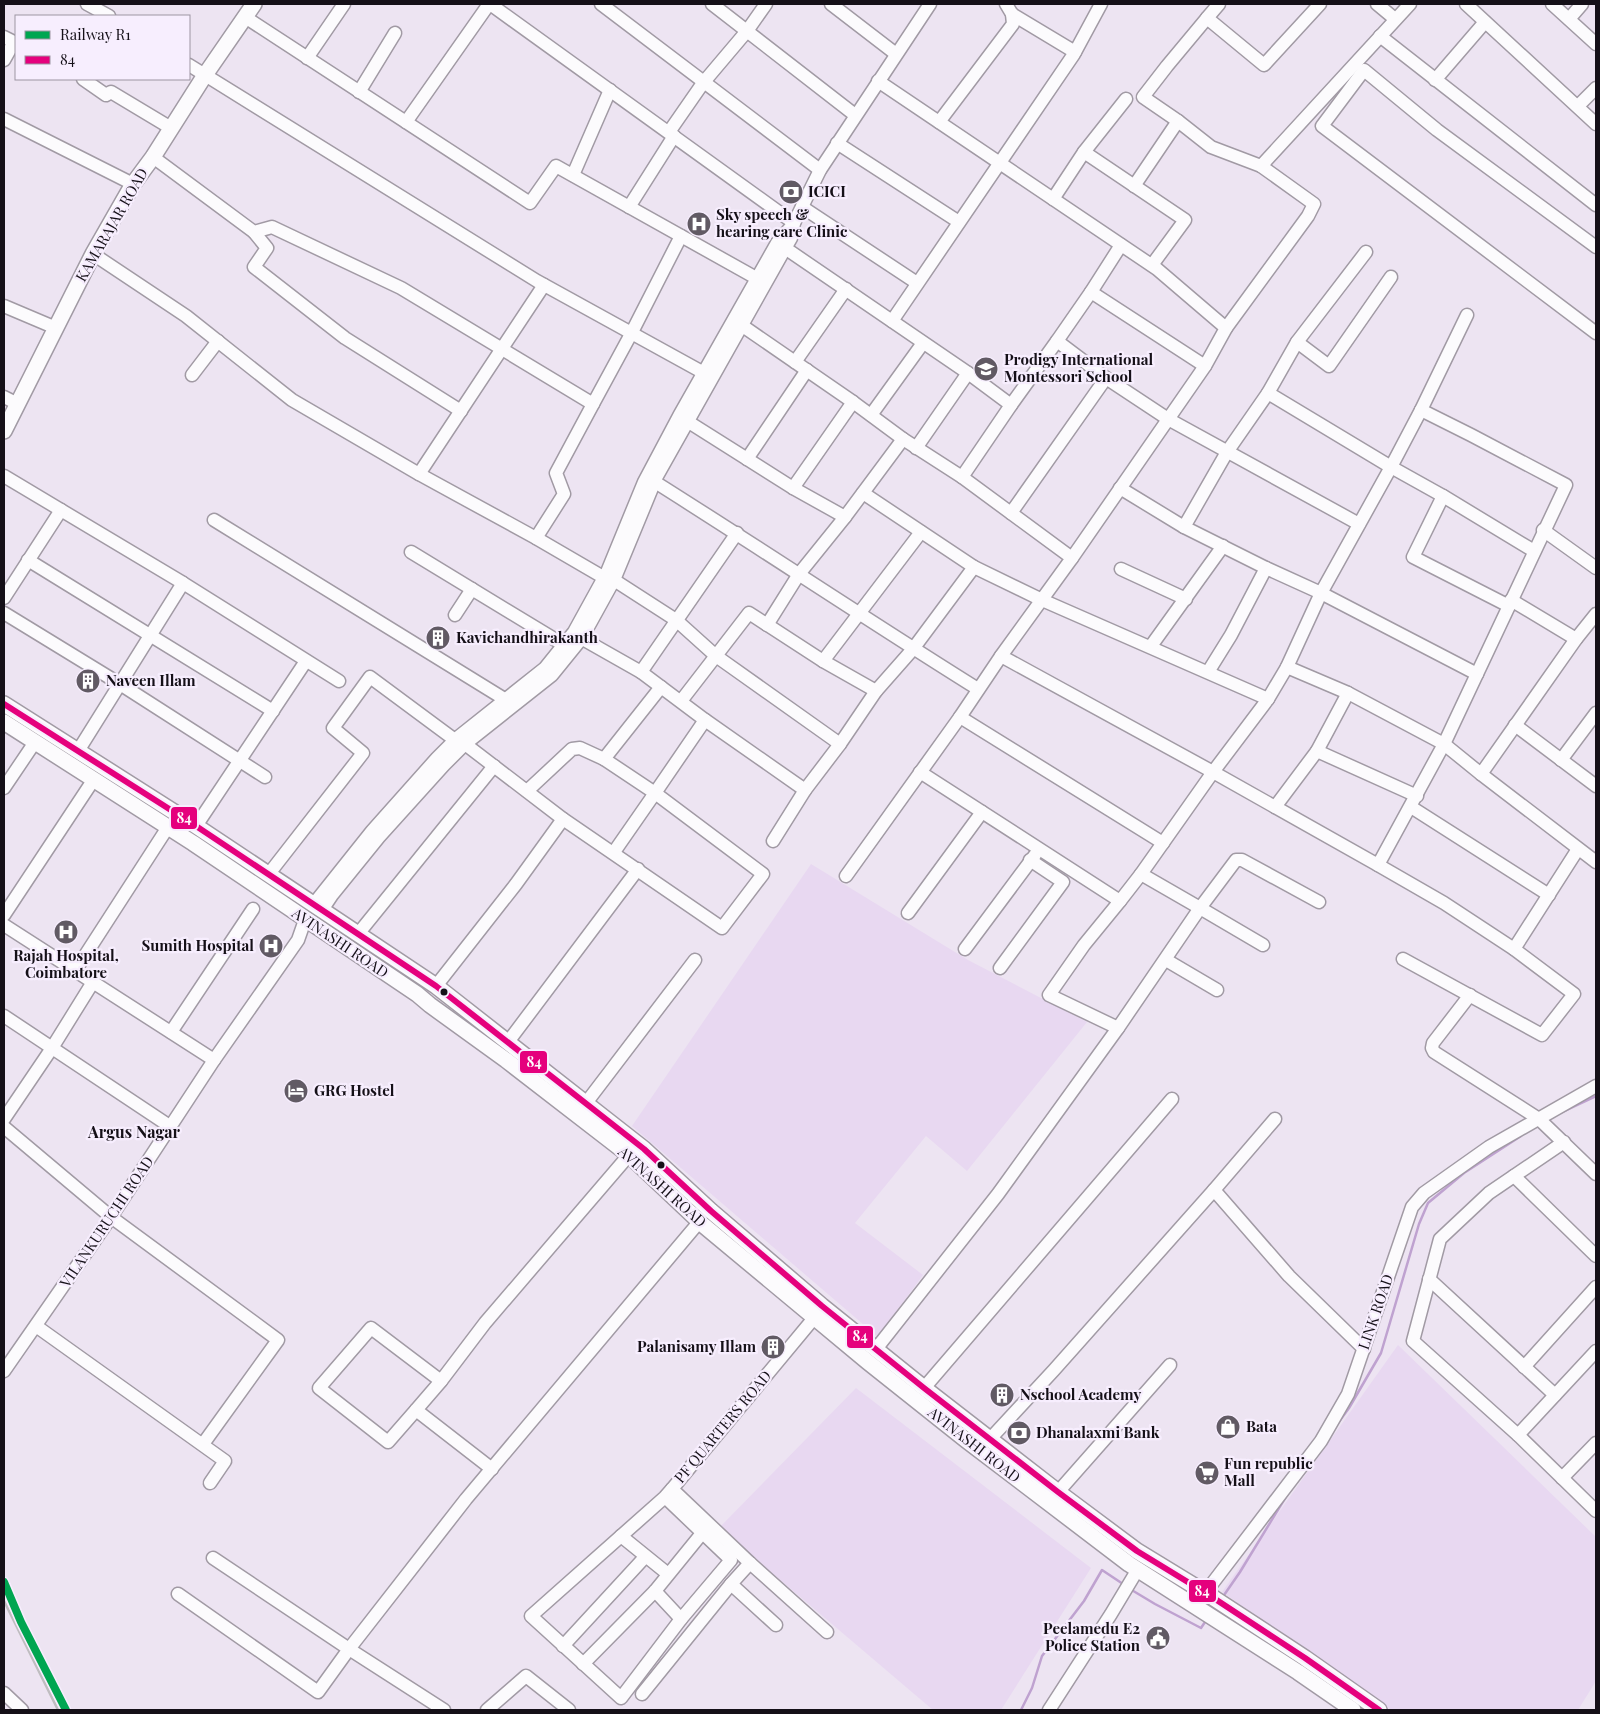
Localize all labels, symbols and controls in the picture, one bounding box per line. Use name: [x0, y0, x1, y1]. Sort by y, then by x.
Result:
legend: [15, 15, 190, 80]
text: Railway R1: [60, 24, 131, 44]
text: 84: [60, 49, 75, 69]
street label: KAMARAJAR ROAD: [70, 164, 152, 285]
bank icon: ICICI: [778, 179, 804, 205]
place label: ICICI: [808, 181, 846, 201]
place label: Sky speech & hearing care Clinic: [716, 204, 848, 241]
hospital icon: Sky speech & hearing care Clinic: [686, 211, 712, 237]
place label: Prodigy International Montessori School: [1004, 349, 1154, 386]
school or university icon: Prodigy International Montessori School: [973, 356, 999, 382]
building icon: Kavichandhirakanth: [425, 625, 451, 651]
place label: Kavichandhirakanth: [456, 627, 598, 647]
building icon: Naveen Illam: [75, 668, 101, 694]
place label: Naveen Illam: [106, 670, 196, 690]
line badge: 84: [170, 806, 198, 830]
text: 84: [176, 808, 192, 827]
street label: AVINASHI ROAD: [288, 902, 393, 982]
hospital icon: Rajah Hospital, Coimbatore: [53, 919, 79, 945]
hospital icon: Sumith Hospital: [258, 933, 284, 959]
place label: Sumith Hospital: [141, 935, 254, 955]
place label: Rajah Hospital, Coimbatore: [13, 945, 119, 982]
unlabelled marker: [439, 987, 449, 997]
line badge: 84: [519, 1050, 548, 1074]
text: 84: [526, 1052, 542, 1071]
hotel icon: GRG Hostel: [283, 1078, 309, 1104]
place label: GRG Hostel: [314, 1080, 395, 1100]
district label: Argus Nagar: [87, 1121, 180, 1142]
street label: AVINASHI ROAD: [614, 1141, 711, 1231]
street label: VILANKURUCHI ROAD: [54, 1152, 158, 1292]
unlabelled marker: [656, 1160, 666, 1170]
street label: LINK ROAD: [1353, 1271, 1397, 1352]
line badge: 84: [846, 1325, 874, 1349]
text: 84: [852, 1326, 868, 1345]
building icon: Palanisamy Illam: [760, 1334, 786, 1360]
place label: Palanisamy Illam: [637, 1336, 756, 1356]
street label: PF QUARTERS ROAD: [669, 1366, 775, 1487]
building icon: Nschool Academy: [989, 1382, 1015, 1408]
place label: Nschool Academy: [1020, 1384, 1141, 1404]
street label: AVINASHI ROAD: [924, 1401, 1025, 1487]
shop icon: Bata: [1215, 1414, 1241, 1440]
place label: Bata: [1246, 1416, 1277, 1436]
bank icon: Dhanalaxmi Bank: [1006, 1420, 1032, 1446]
place label: Dhanalaxmi Bank: [1036, 1422, 1160, 1442]
place label: Fun republic Mall: [1224, 1453, 1313, 1490]
supermarket icon: Fun republic Mall: [1194, 1460, 1220, 1486]
line badge: 84: [1188, 1579, 1217, 1603]
text: 84: [1194, 1581, 1210, 1600]
place label: Peelamedu E2 Police Station: [1043, 1618, 1141, 1655]
public building icon: Peelamedu E2 Police Station: [1145, 1625, 1171, 1651]

